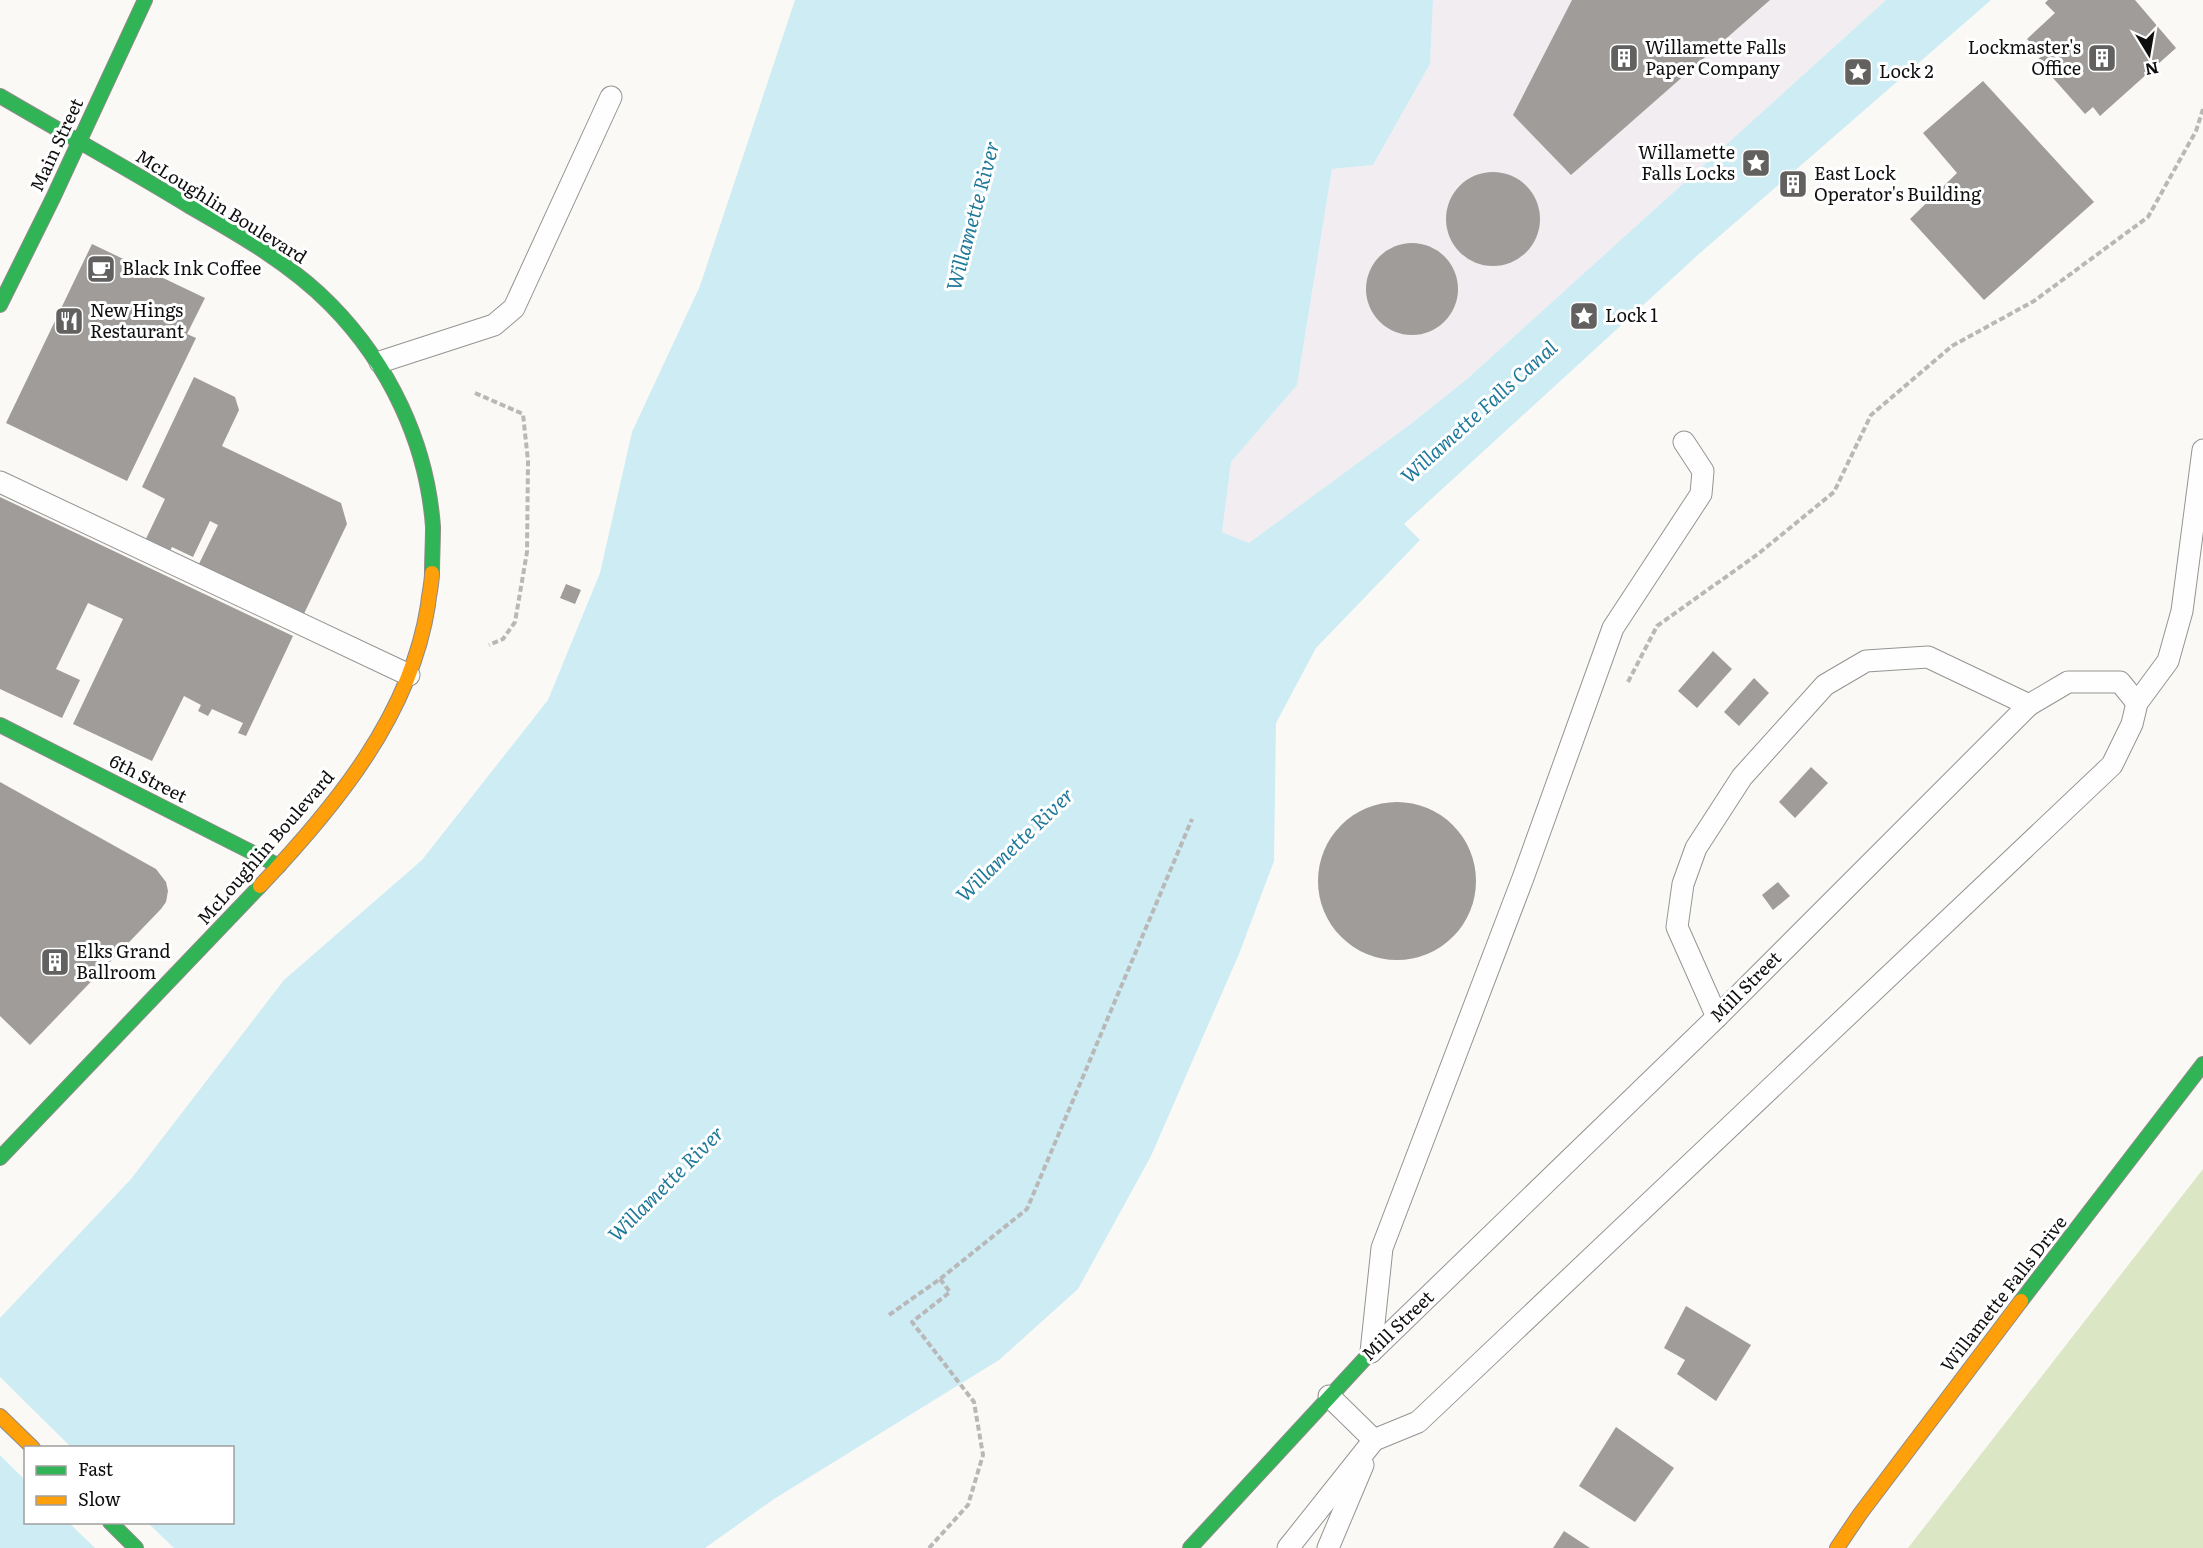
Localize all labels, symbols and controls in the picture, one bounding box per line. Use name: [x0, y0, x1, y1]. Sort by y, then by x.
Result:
north arrow: [2119, 24, 2179, 84]
place label: Willamette Falls Paper Company: [1645, 33, 1786, 81]
place label: Lockmaster's Office: [1968, 33, 2081, 81]
building icon: Willamette Falls Paper Company: [1608, 42, 1640, 74]
building icon: Lockmaster's Office: [2086, 42, 2118, 74]
place icon: Lock 2: [1842, 56, 1874, 88]
place label: Lock 2: [1879, 57, 1934, 84]
text: N: [2143, 57, 2161, 83]
street label: Main Street: [22, 93, 89, 196]
water label: Willamette River: [937, 137, 1005, 294]
place label: Willamette Falls Locks: [1638, 138, 1735, 186]
street label: McLoughlin Boulevard: [131, 142, 313, 269]
place icon: Willamette Falls Locks: [1740, 147, 1772, 179]
place label: East Lock Operator's Building: [1814, 159, 1982, 207]
building icon: East Lock Operator's Building: [1777, 168, 1809, 200]
cafe icon: Black Ink Coffee: [85, 253, 117, 285]
place label: Black Ink Coffee: [122, 254, 261, 281]
place label: New Hings Restaurant: [90, 296, 185, 344]
place icon: Lock 1: [1568, 300, 1600, 332]
place label: Lock 1: [1605, 301, 1658, 328]
restaurant icon: New Hings Restaurant: [53, 305, 85, 337]
water label: Willamette Falls Canal: [1393, 332, 1563, 489]
street label: 6th Street: [105, 747, 193, 809]
street label: McLoughlin Boulevard: [190, 764, 340, 930]
water label: Willamette River: [948, 779, 1079, 908]
place label: Elks Grand Ballroom: [76, 937, 170, 985]
street label: Mill Street: [1703, 944, 1787, 1028]
building icon: Elks Grand Ballroom: [39, 946, 71, 978]
water label: Willamette River: [600, 1118, 729, 1247]
street label: Willamette Falls Drive: [1933, 1209, 2073, 1377]
street label: Mill Street: [1355, 1283, 1440, 1366]
legend: [24, 1446, 234, 1524]
text: Fast: [78, 1455, 114, 1482]
text: Slow: [78, 1485, 121, 1512]

